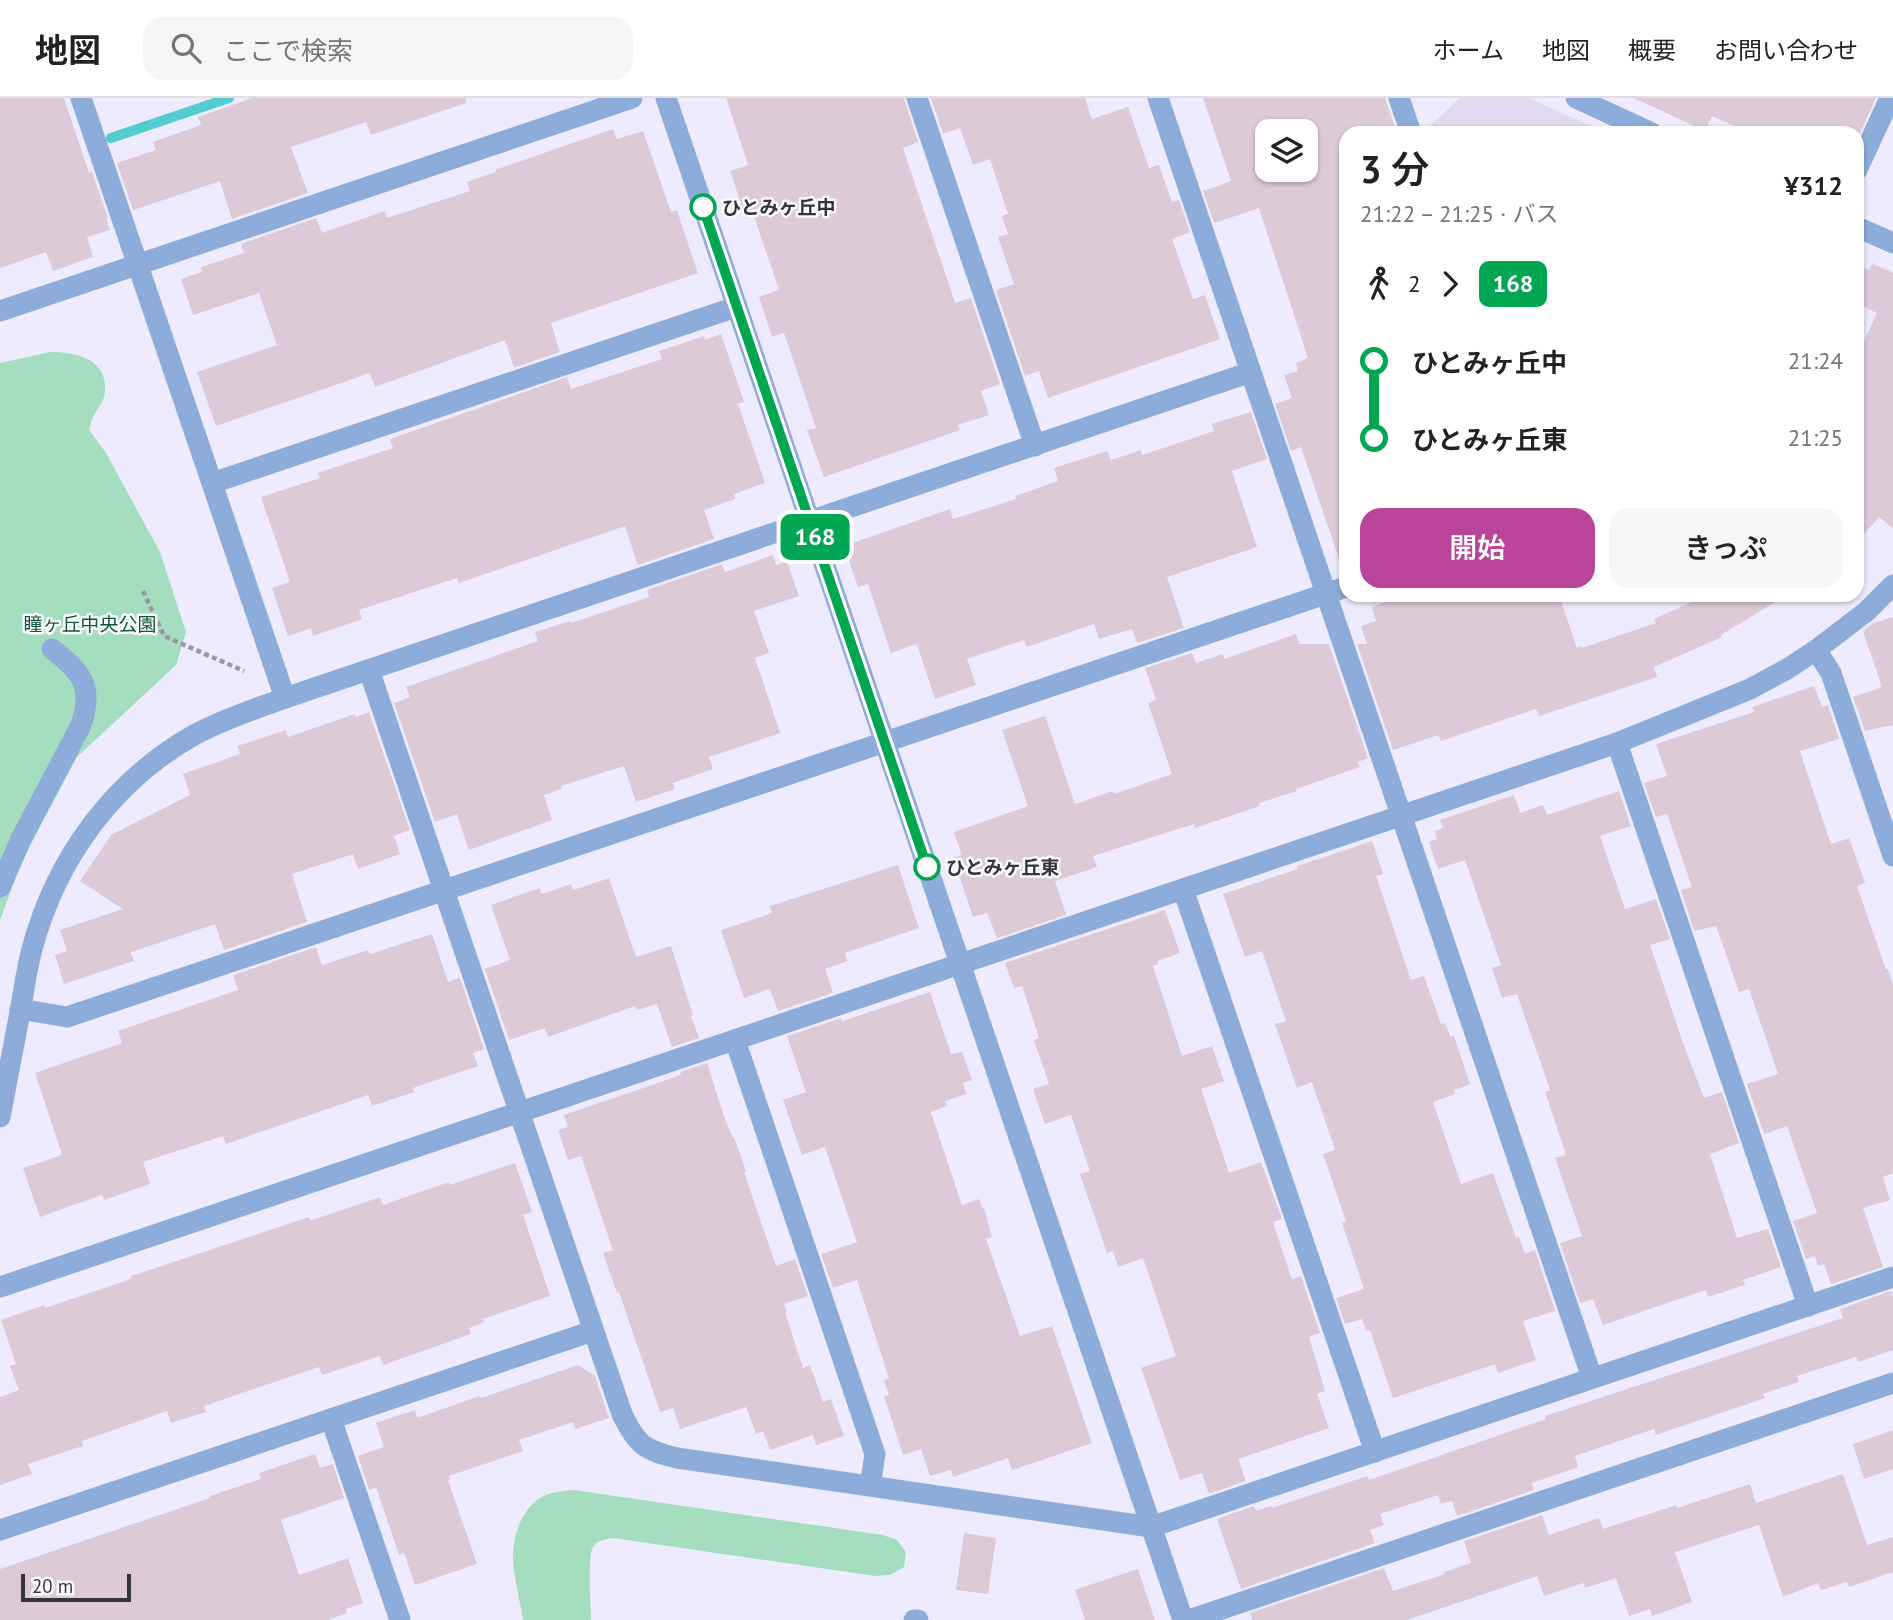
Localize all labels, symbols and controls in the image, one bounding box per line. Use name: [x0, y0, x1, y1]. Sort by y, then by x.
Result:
search box: [143, 17, 633, 80]
text: 地図: [35, 28, 101, 71]
icon: search: [167, 29, 205, 67]
text: ここで検索: [223, 34, 353, 67]
text: ホーム: [1433, 35, 1504, 66]
text: 地図: [1542, 35, 1590, 66]
text: 概要: [1628, 35, 1676, 66]
text: お問い合わせ: [1714, 35, 1858, 66]
map controls: [1255, 119, 1318, 182]
button: layers: [1255, 119, 1318, 182]
text: 3 分: [1360, 144, 1429, 193]
text: ¥312: [1784, 169, 1843, 202]
marker: ひとみヶ丘中: [690, 194, 716, 220]
place label: ひとみヶ丘中: [722, 195, 835, 219]
text: 21:22 – 21:25 · バス: [1360, 199, 1559, 228]
icon: walk: [1360, 265, 1398, 303]
icon: forward: [1431, 265, 1469, 303]
text: 168: [1493, 268, 1533, 299]
text: 2: [1408, 269, 1421, 298]
text: ひとみヶ丘中: [1412, 346, 1567, 379]
text: 21:24: [1788, 346, 1843, 375]
text: ひとみヶ丘東: [1412, 423, 1567, 456]
text: 21:25: [1788, 423, 1843, 452]
button: 開始: [1360, 508, 1595, 588]
button: きっぷ: [1609, 508, 1843, 588]
line badge: 168: [775, 514, 855, 560]
text: 168: [795, 521, 835, 552]
park label: 瞳ヶ丘中央公園: [23, 612, 157, 636]
marker: ひとみヶ丘東: [914, 854, 940, 880]
place label: ひとみヶ丘東: [946, 855, 1059, 879]
scale bar: [21, 1571, 131, 1603]
text: 20 m: [32, 1574, 73, 1598]

